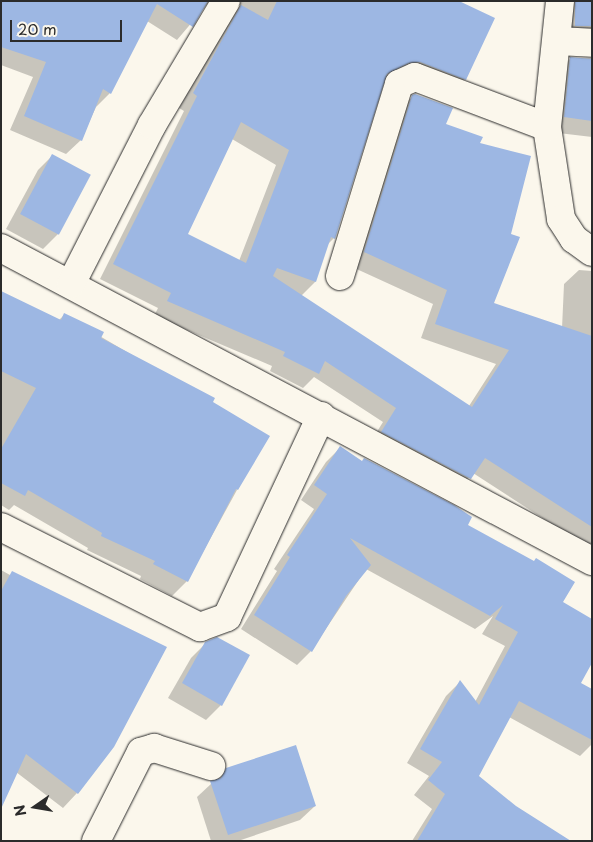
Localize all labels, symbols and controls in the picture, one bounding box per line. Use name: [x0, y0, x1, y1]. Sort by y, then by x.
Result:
scale bar: [12, 10, 125, 42]
text: 20 m: [18, 17, 57, 40]
north arrow: [10, 782, 60, 832]
text: N: [8, 803, 31, 818]

